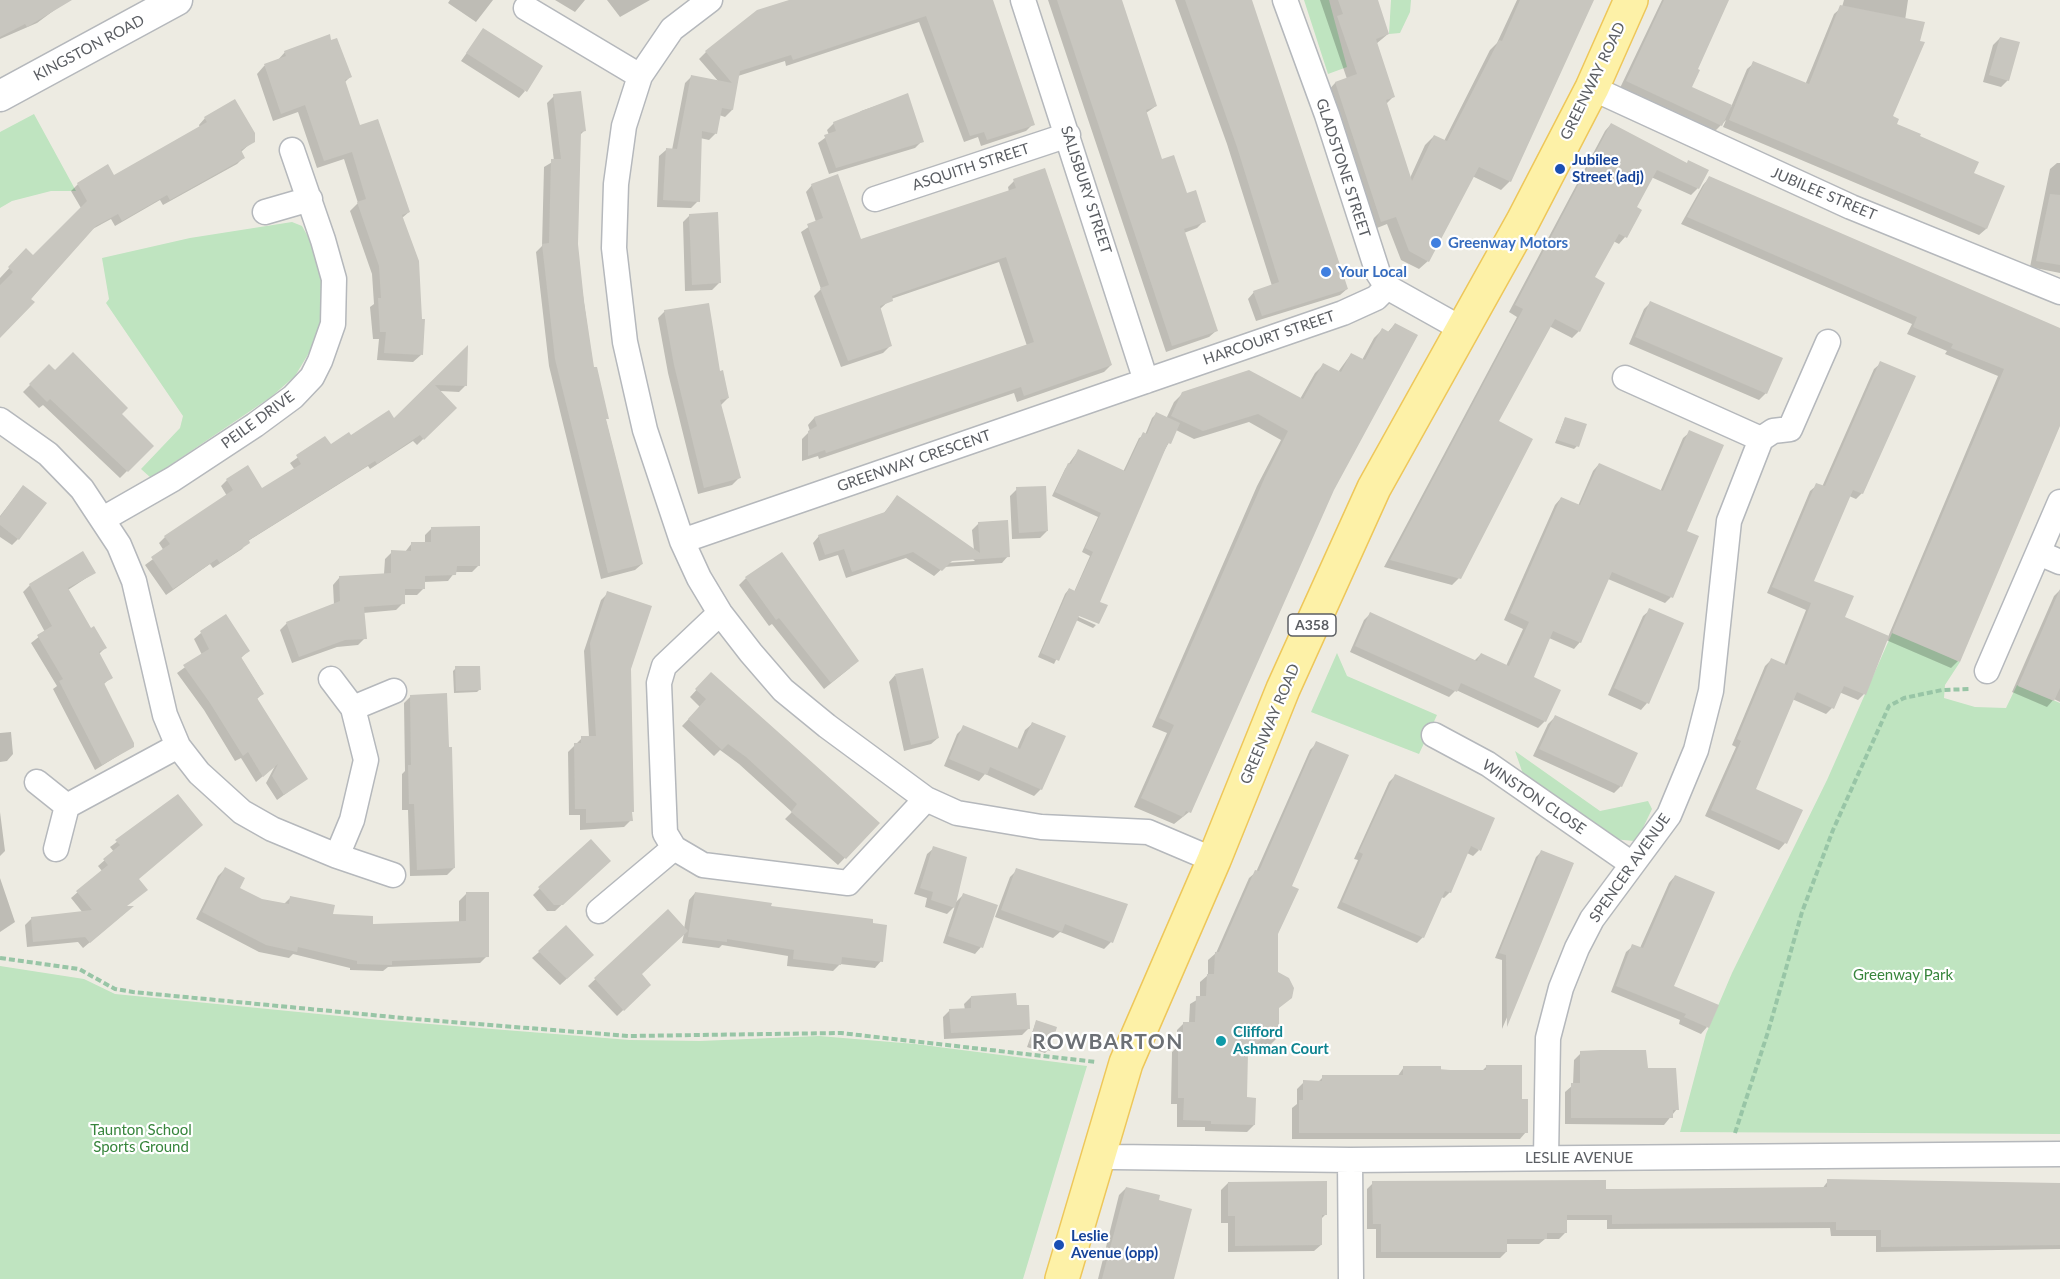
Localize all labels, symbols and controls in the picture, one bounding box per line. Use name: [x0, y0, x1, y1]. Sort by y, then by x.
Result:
street label: KINGSTON ROAD: [31, 11, 147, 85]
street label: GREENWAY ROAD: [1557, 19, 1629, 143]
street label: GLADSTONE STREET: [1312, 96, 1374, 240]
street label: SALISBURY STREET: [1057, 124, 1115, 256]
street label: ASQUITH STREET: [910, 140, 1032, 194]
place label: Jubilee Street (adj): [1572, 151, 1644, 186]
marker: Jubilee Street (adj): [1553, 162, 1567, 176]
street label: JUBILEE STREET: [1769, 164, 1879, 224]
place label: Greenway Motors: [1448, 234, 1568, 252]
marker: Greenway Motors: [1429, 236, 1443, 250]
place label: Your Local: [1338, 263, 1407, 281]
marker: Your Local: [1319, 265, 1333, 279]
street label: HARCOURT STREET: [1201, 307, 1337, 369]
street label: PEILE DRIVE: [218, 387, 298, 453]
street label: GREENWAY CRESCENT: [835, 426, 993, 496]
road number: A358: [1288, 614, 1336, 636]
street label: GREENWAY ROAD: [1237, 661, 1303, 787]
street label: WINSTON CLOSE: [1479, 756, 1589, 838]
street label: SPENCER AVENUE: [1586, 810, 1674, 926]
park label: Greenway Park: [1853, 966, 1953, 984]
place label: Clifford Ashman Court: [1233, 1023, 1329, 1058]
district label: ROWBARTON: [1032, 1029, 1184, 1055]
marker: Clifford Ashman Court: [1214, 1034, 1228, 1048]
park label: Taunton School Sports Ground: [90, 1121, 192, 1156]
street label: LESLIE AVENUE: [1525, 1149, 1633, 1167]
place label: Leslie Avenue (opp): [1071, 1227, 1158, 1262]
marker: Leslie Avenue (opp): [1052, 1238, 1066, 1252]

